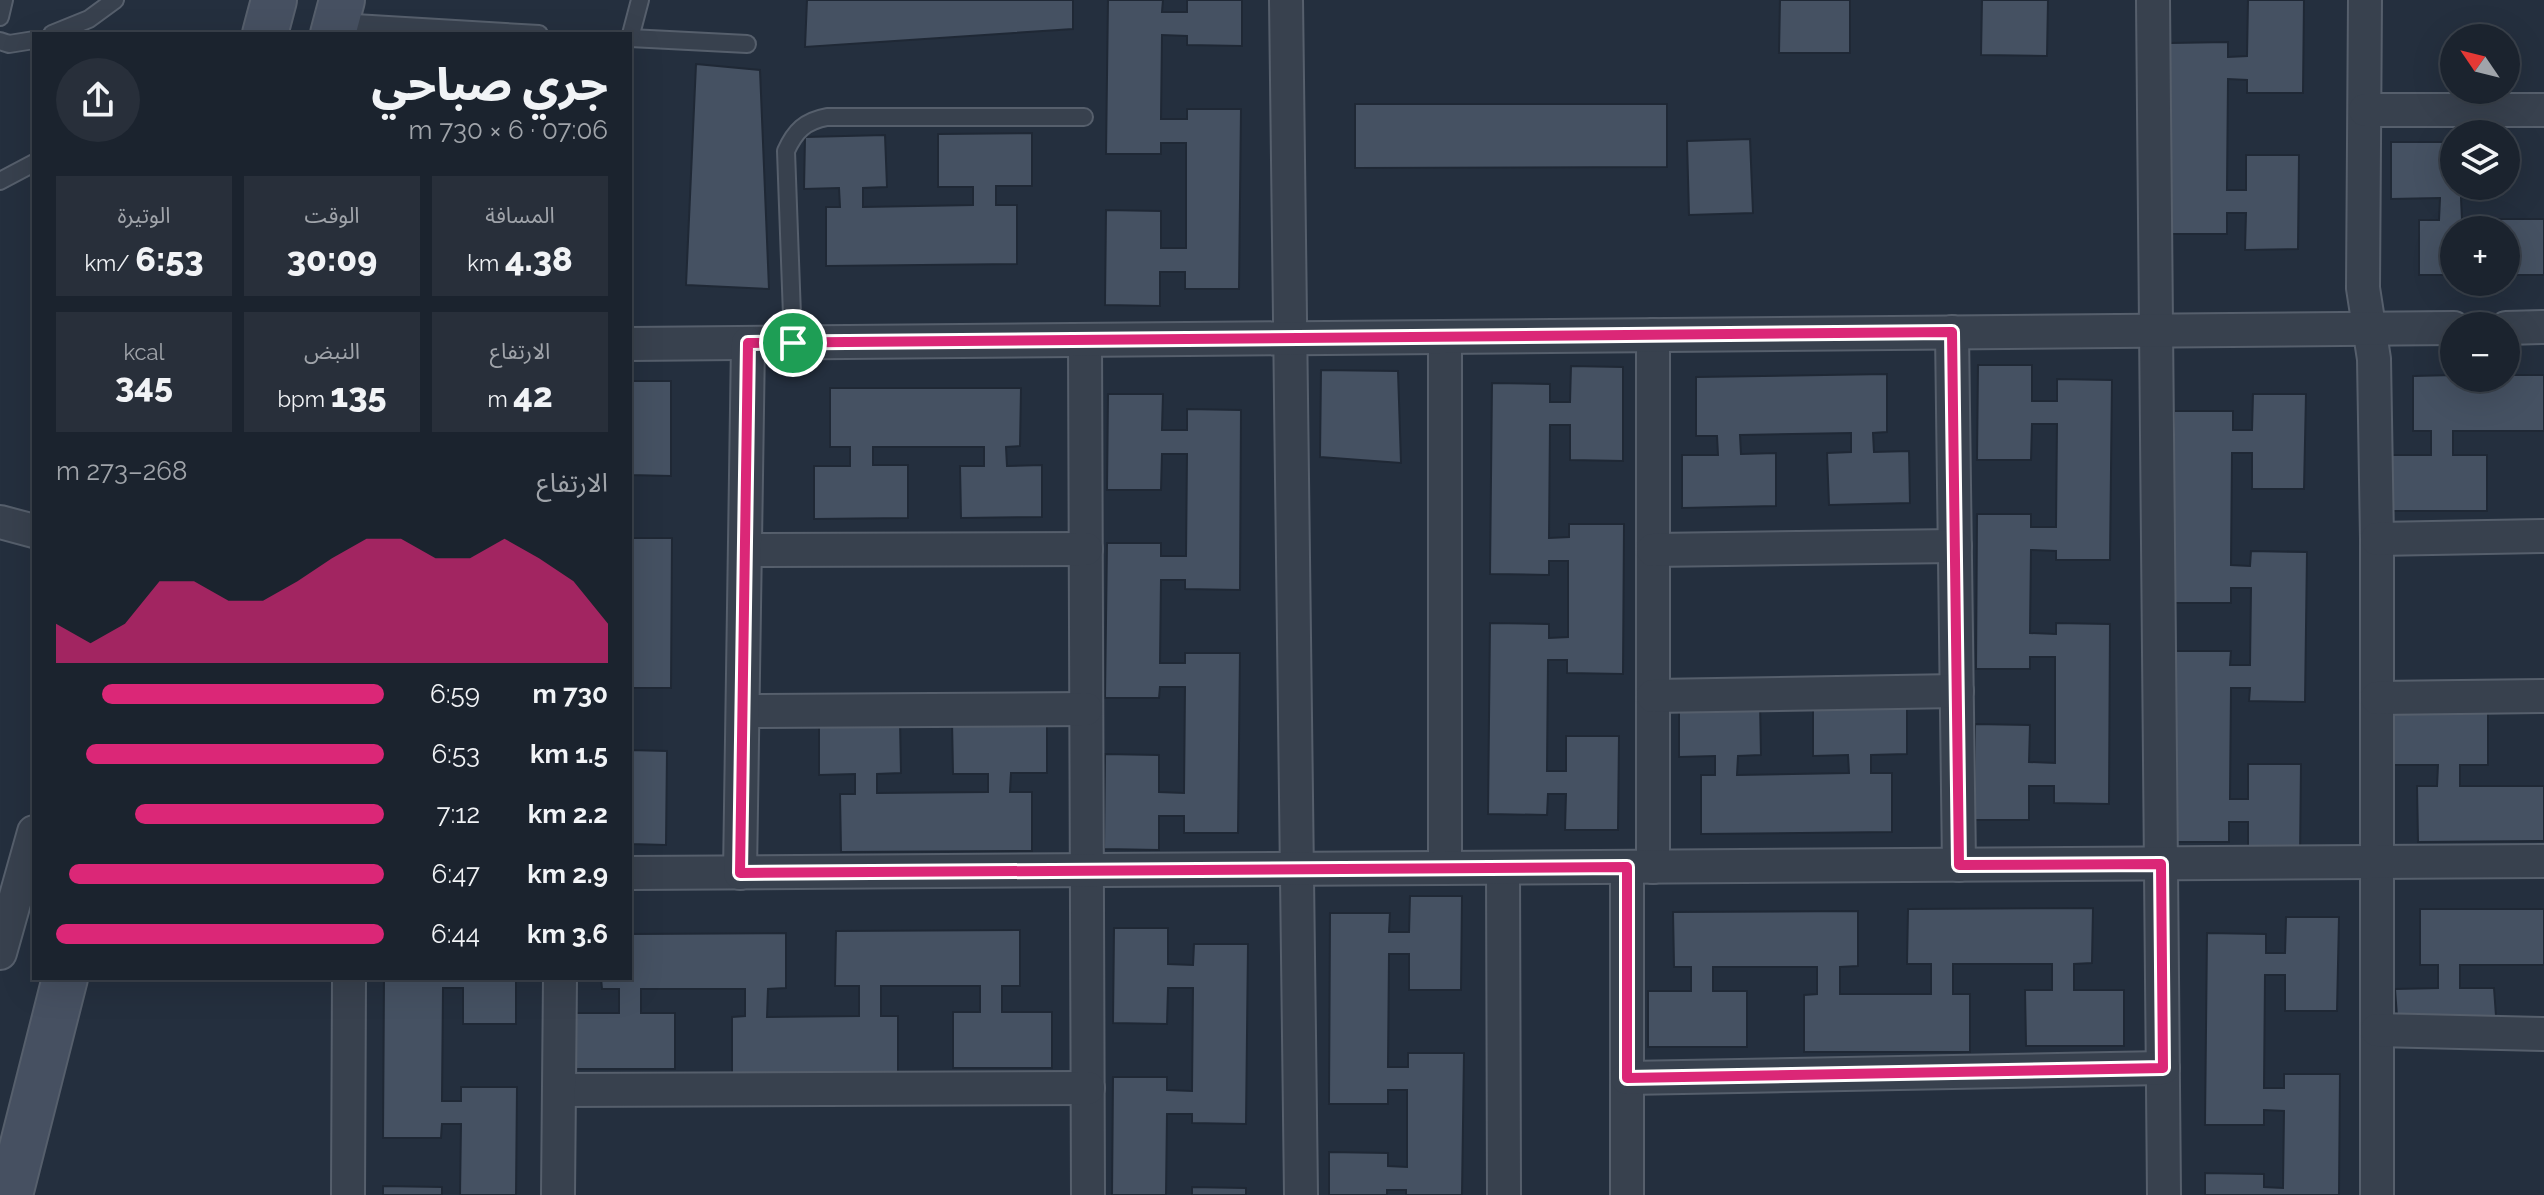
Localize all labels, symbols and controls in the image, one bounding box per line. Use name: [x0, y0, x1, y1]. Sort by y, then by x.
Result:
north arrow: [2440, 24, 2520, 104]
map controls: [2440, 24, 2520, 392]
button: share: [56, 58, 140, 142]
text: جري صباحي: [372, 59, 608, 110]
text: 07:06 · 6 × 730 m: [409, 115, 608, 145]
button: layers: [2440, 120, 2520, 200]
text: الوتيرة: [118, 202, 170, 228]
text: الوقت: [304, 202, 360, 228]
text: المسافة: [485, 202, 555, 228]
button: +: [2440, 216, 2520, 296]
text: 6:53: [135, 239, 204, 279]
text: 30:09: [287, 239, 377, 279]
text: 4.38: [505, 239, 573, 279]
text: /km: [84, 250, 135, 276]
text: km: [467, 250, 505, 276]
pin: [759, 309, 827, 377]
button: −: [2440, 312, 2520, 392]
icon: arrive: [771, 321, 815, 365]
text: النبض: [304, 338, 360, 364]
text: الارتفاع: [490, 338, 550, 364]
text: kcal: [123, 339, 165, 365]
text: 345: [115, 365, 173, 405]
text: 135: [331, 375, 386, 415]
text: 42: [513, 375, 553, 415]
text: bpm: [278, 386, 331, 412]
text: m: [487, 386, 513, 412]
text: 268–273 m: [56, 456, 187, 486]
text: الارتفاع: [537, 468, 608, 498]
text: 6:59: [430, 679, 480, 709]
text: 730 m: [532, 679, 608, 709]
text: 6:53: [431, 739, 480, 769]
text: 1.5 km: [530, 739, 608, 769]
text: 7:12: [437, 799, 480, 829]
text: 2.2 km: [528, 799, 608, 829]
text: 6:47: [431, 859, 480, 889]
text: 2.9 km: [527, 859, 608, 889]
text: 6:44: [431, 919, 480, 949]
text: 3.6 km: [527, 919, 608, 949]

